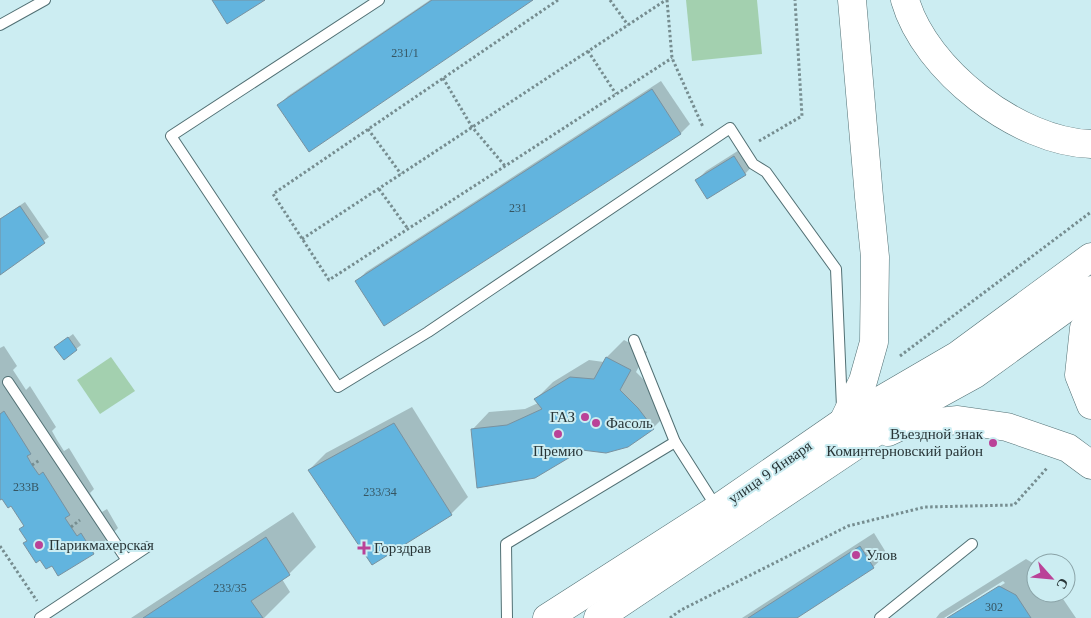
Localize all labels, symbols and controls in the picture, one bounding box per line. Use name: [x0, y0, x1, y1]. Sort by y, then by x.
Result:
house number: 231/1: [391, 46, 419, 60]
house number: 231: [509, 201, 527, 215]
place label: ГАЗ: [550, 409, 575, 425]
marker: ГАЗ: [579, 411, 591, 423]
place label: Фасоль: [606, 415, 653, 431]
marker: Фасоль: [590, 417, 602, 429]
place label: Въездной знак Коминтерновский район: [826, 426, 984, 459]
marker: Премио: [552, 428, 564, 440]
street label: улица 9 Января: [725, 437, 815, 507]
marker: Въездной знак Коминтерновский район: [987, 437, 999, 449]
place label: Премио: [533, 443, 583, 459]
house number: 233В: [13, 480, 39, 494]
house number: 233/34: [363, 485, 397, 499]
place label: Парикмахерская: [49, 537, 154, 553]
marker: Парикмахерская: [33, 539, 45, 551]
place label: Горздрав: [374, 540, 431, 556]
marker: Горздрав: [358, 542, 370, 554]
place label: Улов: [866, 547, 897, 563]
marker: Улов: [850, 549, 862, 561]
north arrow: [1026, 553, 1076, 603]
text: С: [1053, 576, 1071, 592]
house number: 233/35: [213, 581, 247, 595]
house number: 302: [985, 600, 1003, 614]

